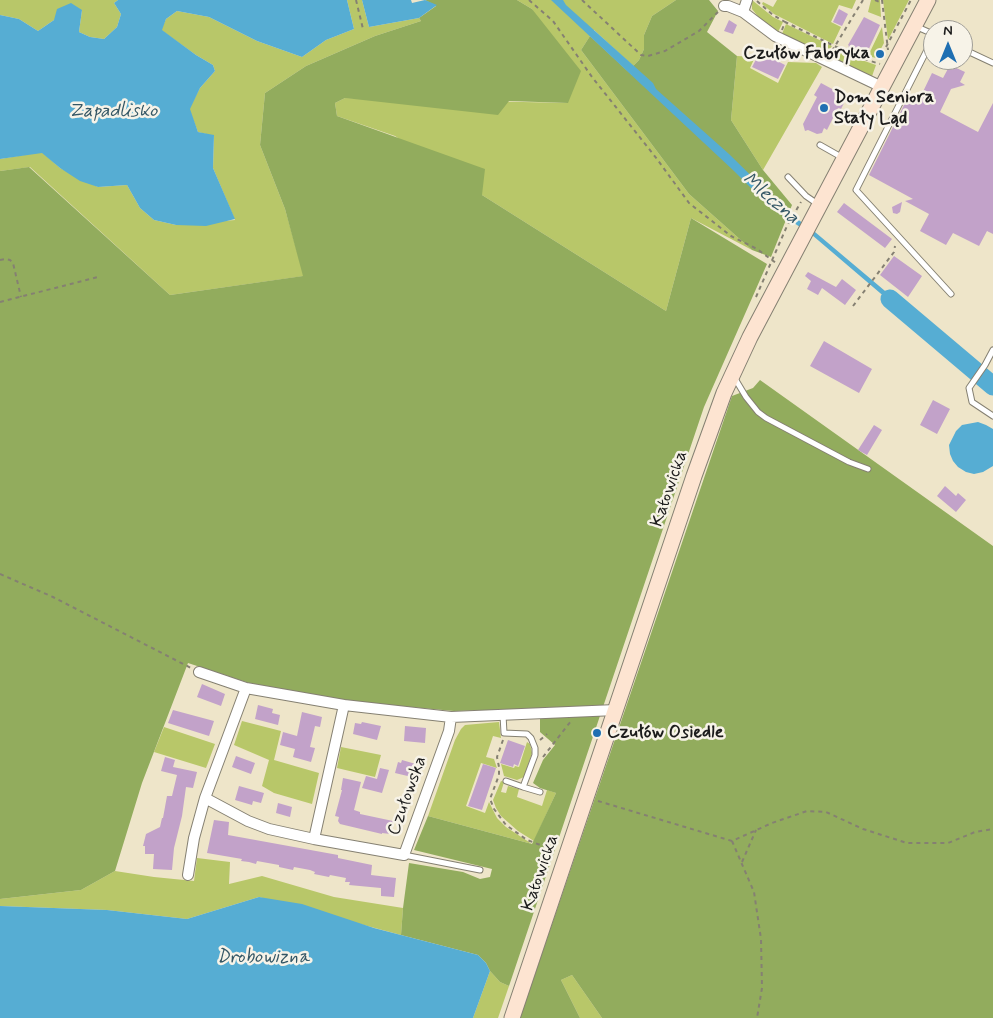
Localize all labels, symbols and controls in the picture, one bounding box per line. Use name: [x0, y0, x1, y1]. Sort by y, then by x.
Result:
north arrow: [923, 20, 973, 70]
text: N: [943, 22, 953, 40]
place label: Czułów Fabryka: [743, 43, 870, 65]
marker: Czułów Fabryka: [874, 48, 886, 60]
place label: Dom Seniora Stały Ląd: [834, 87, 934, 130]
water label: Zapadlisko: [69, 101, 157, 123]
marker: Dom Seniora Stały Ląd: [818, 102, 830, 114]
water label: Mleczna: [737, 168, 803, 230]
street label: Katowicka: [647, 448, 693, 530]
place label: Czułów Osiedle: [607, 722, 724, 744]
marker: Czułów Osiedle: [591, 727, 603, 739]
street label: Czułowska: [384, 753, 432, 839]
street label: Katowicka: [518, 832, 564, 914]
water label: Drobowizna: [216, 947, 310, 969]

